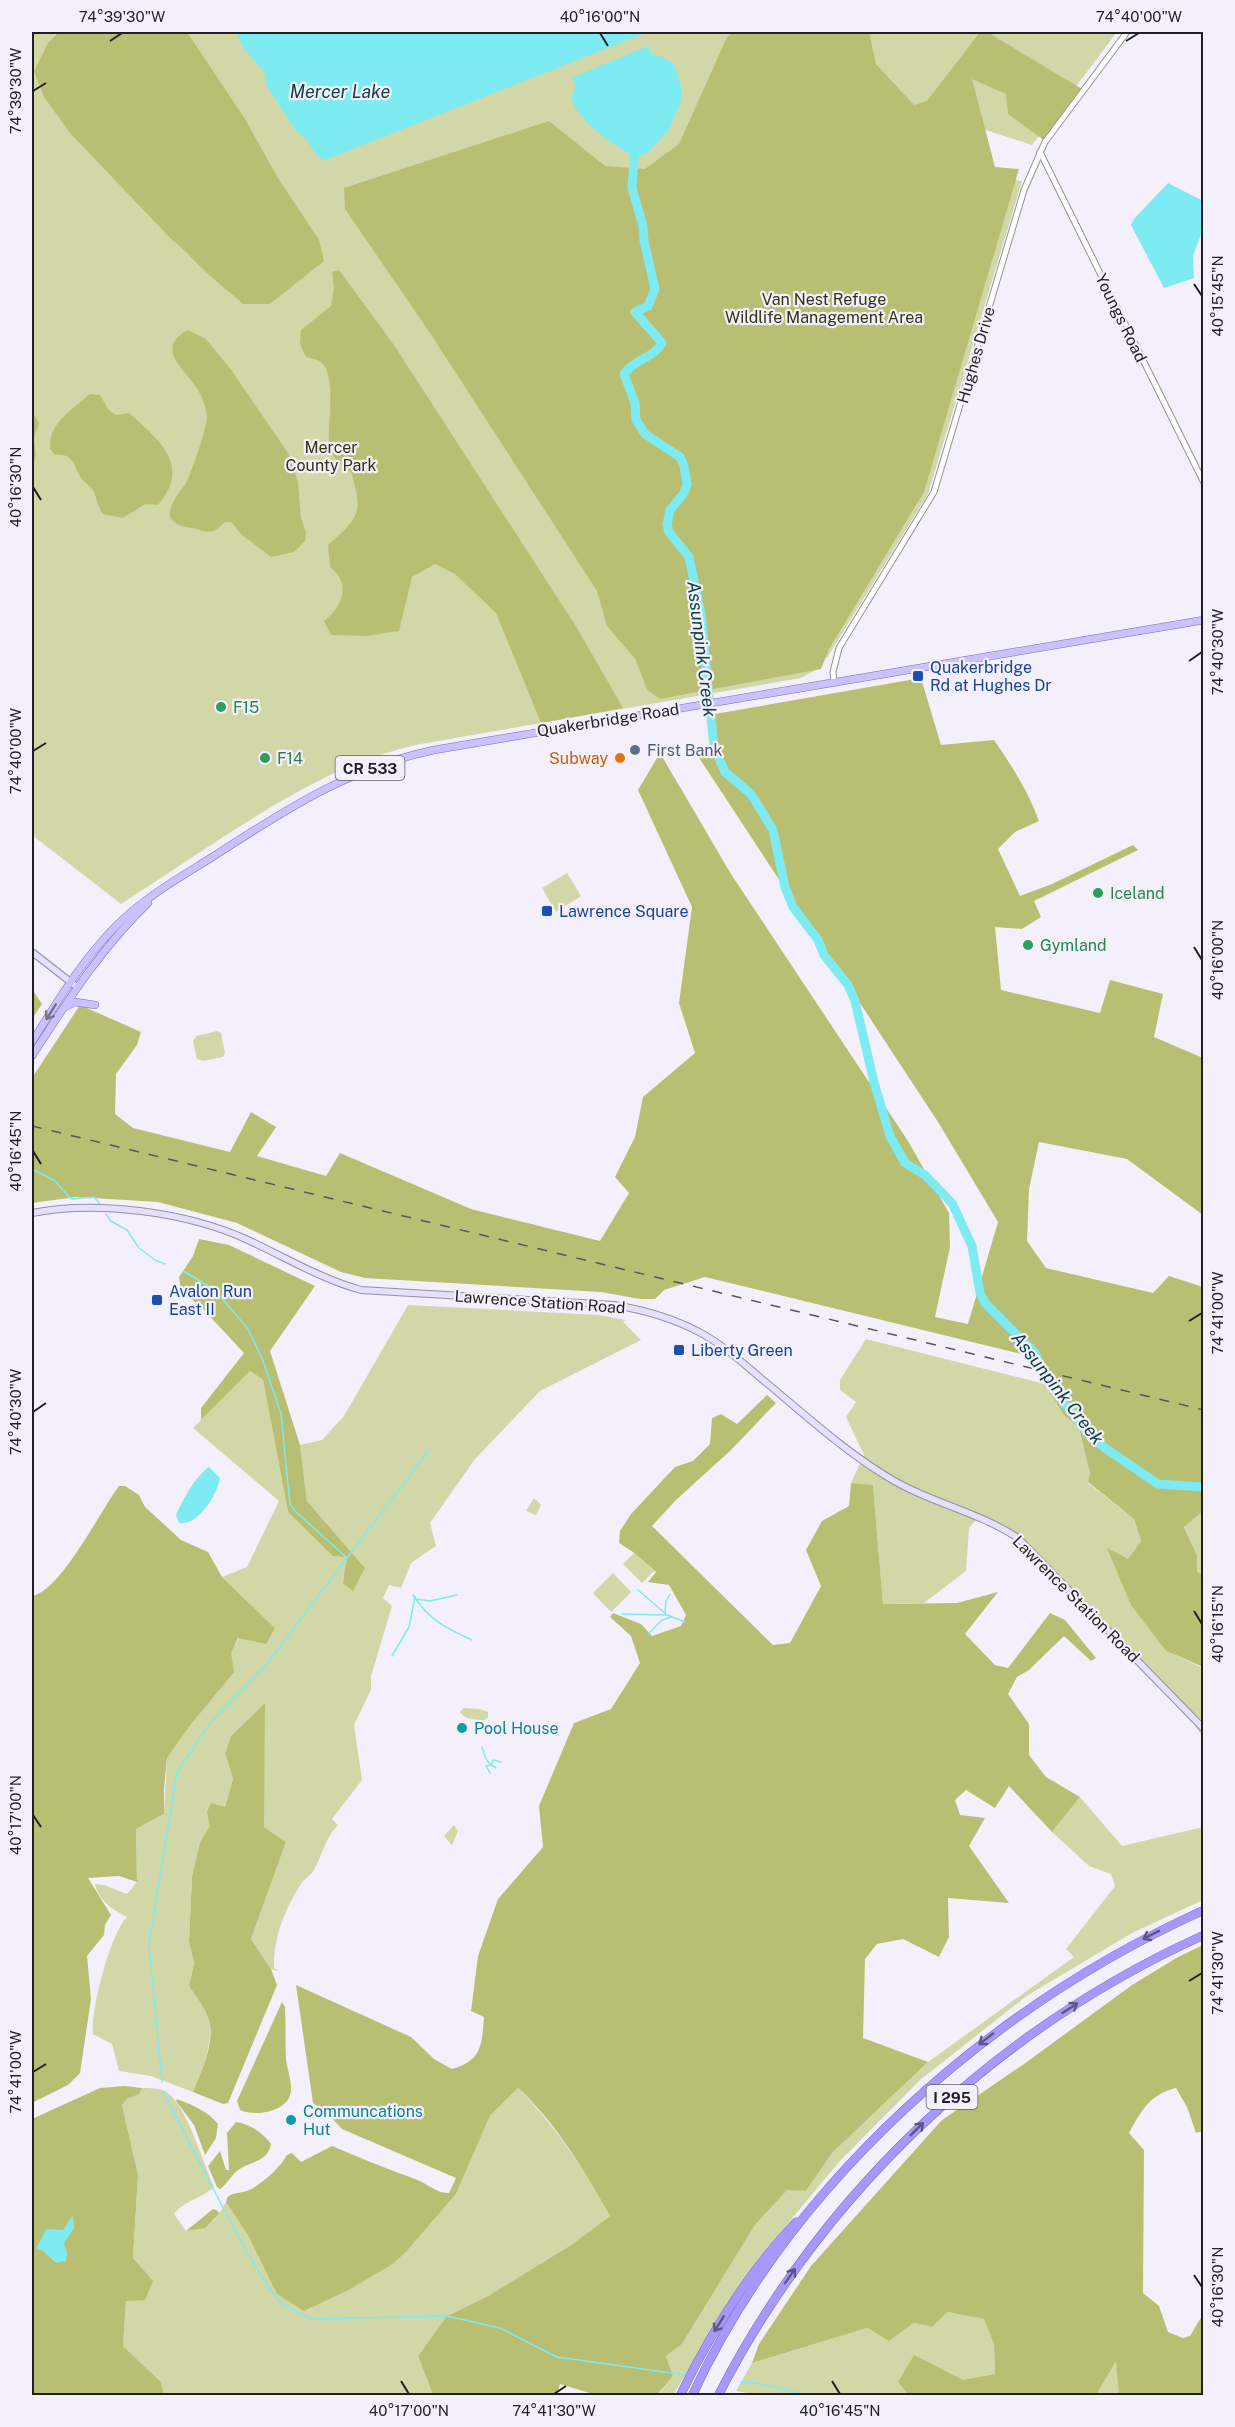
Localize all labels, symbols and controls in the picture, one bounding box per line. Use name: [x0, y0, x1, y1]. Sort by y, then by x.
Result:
text: 74°39'30"W: [79, 8, 165, 25]
text: 40°16'00"N: [560, 8, 640, 25]
text: 74°40'00"W: [1096, 8, 1182, 25]
text: 74°39'30"W: [7, 48, 24, 134]
water label: Mercer Lake: [290, 81, 390, 102]
text: 40°15'45"N: [1209, 255, 1226, 337]
street label: Youngs Road: [1091, 271, 1151, 365]
park label: Van Nest Refuge Wildlife Management Area: [725, 290, 923, 327]
street label: Hughes Drive: [953, 304, 999, 406]
park label: Mercer County Park: [285, 438, 377, 475]
text: 40°16'30"N: [7, 447, 24, 527]
water label: Assunpink Creek: [683, 580, 721, 718]
text: 74°40'30"W: [1209, 609, 1226, 695]
place label: Quakerbridge Rd at Hughes Dr: [930, 658, 1052, 695]
marker: Quakerbridge Rd at Hughes Dr: [911, 669, 925, 683]
place label: F15: [233, 698, 259, 717]
street label: Quakerbridge Road: [536, 699, 680, 741]
marker: F15: [214, 700, 228, 714]
text: 74°40'00"W: [7, 708, 24, 794]
place label: First Bank: [647, 741, 723, 760]
marker: First Bank: [628, 743, 642, 757]
place label: F14: [277, 749, 303, 768]
place label: Subway: [549, 749, 608, 768]
marker: F14: [258, 751, 272, 765]
marker: Subway: [613, 751, 627, 765]
road number: CR 533: [336, 756, 404, 780]
place label: Iceland: [1110, 884, 1165, 903]
marker: Iceland: [1091, 886, 1105, 900]
place label: Lawrence Square: [559, 902, 689, 921]
marker: Lawrence Square: [540, 904, 554, 918]
text: 40°16'00"N: [1209, 920, 1226, 1000]
place label: Gymland: [1040, 936, 1107, 955]
marker: Gymland: [1021, 938, 1035, 952]
one-way arrow: [44, 1003, 57, 1020]
text: 40°16'45"N: [7, 1110, 24, 1192]
text: 74°41'00"W: [1209, 1271, 1226, 1355]
place label: Avalon Run East II: [169, 1282, 252, 1319]
street label: Lawrence Station Road: [454, 1287, 626, 1317]
marker: Avalon Run East II: [150, 1293, 164, 1307]
water label: Assunpink Creek: [1008, 1328, 1109, 1449]
place label: Liberty Green: [691, 1341, 793, 1360]
marker: Liberty Green: [672, 1343, 686, 1357]
text: 74°40'30"W: [7, 1369, 24, 1455]
street label: Lawrence Station Road: [1009, 1532, 1143, 1666]
text: 40°16'15"N: [1209, 1585, 1226, 1663]
place label: Pool House: [474, 1719, 559, 1738]
marker: Pool House: [455, 1721, 469, 1735]
text: 40°17'00"N: [7, 1775, 24, 1855]
one-way arrow: [1142, 1930, 1160, 1941]
text: 74°41'30"W: [1209, 1931, 1226, 2015]
one-way arrow: [1061, 2001, 1078, 2014]
text: 74°41'00"W: [7, 2030, 24, 2114]
one-way arrow: [978, 2033, 994, 2046]
road number: I 295: [926, 2085, 978, 2109]
place label: Communcations Hut: [303, 2102, 423, 2139]
marker: Communcations Hut: [284, 2113, 298, 2127]
one-way arrow: [910, 2122, 925, 2137]
text: 40°16'30"N: [1209, 2247, 1226, 2327]
one-way arrow: [783, 2268, 796, 2284]
one-way arrow: [712, 2315, 724, 2332]
text: 40°17'00"N: [369, 2402, 449, 2419]
text: 74°41'30"W: [512, 2402, 596, 2419]
text: 40°16'45"N: [799, 2402, 881, 2419]

